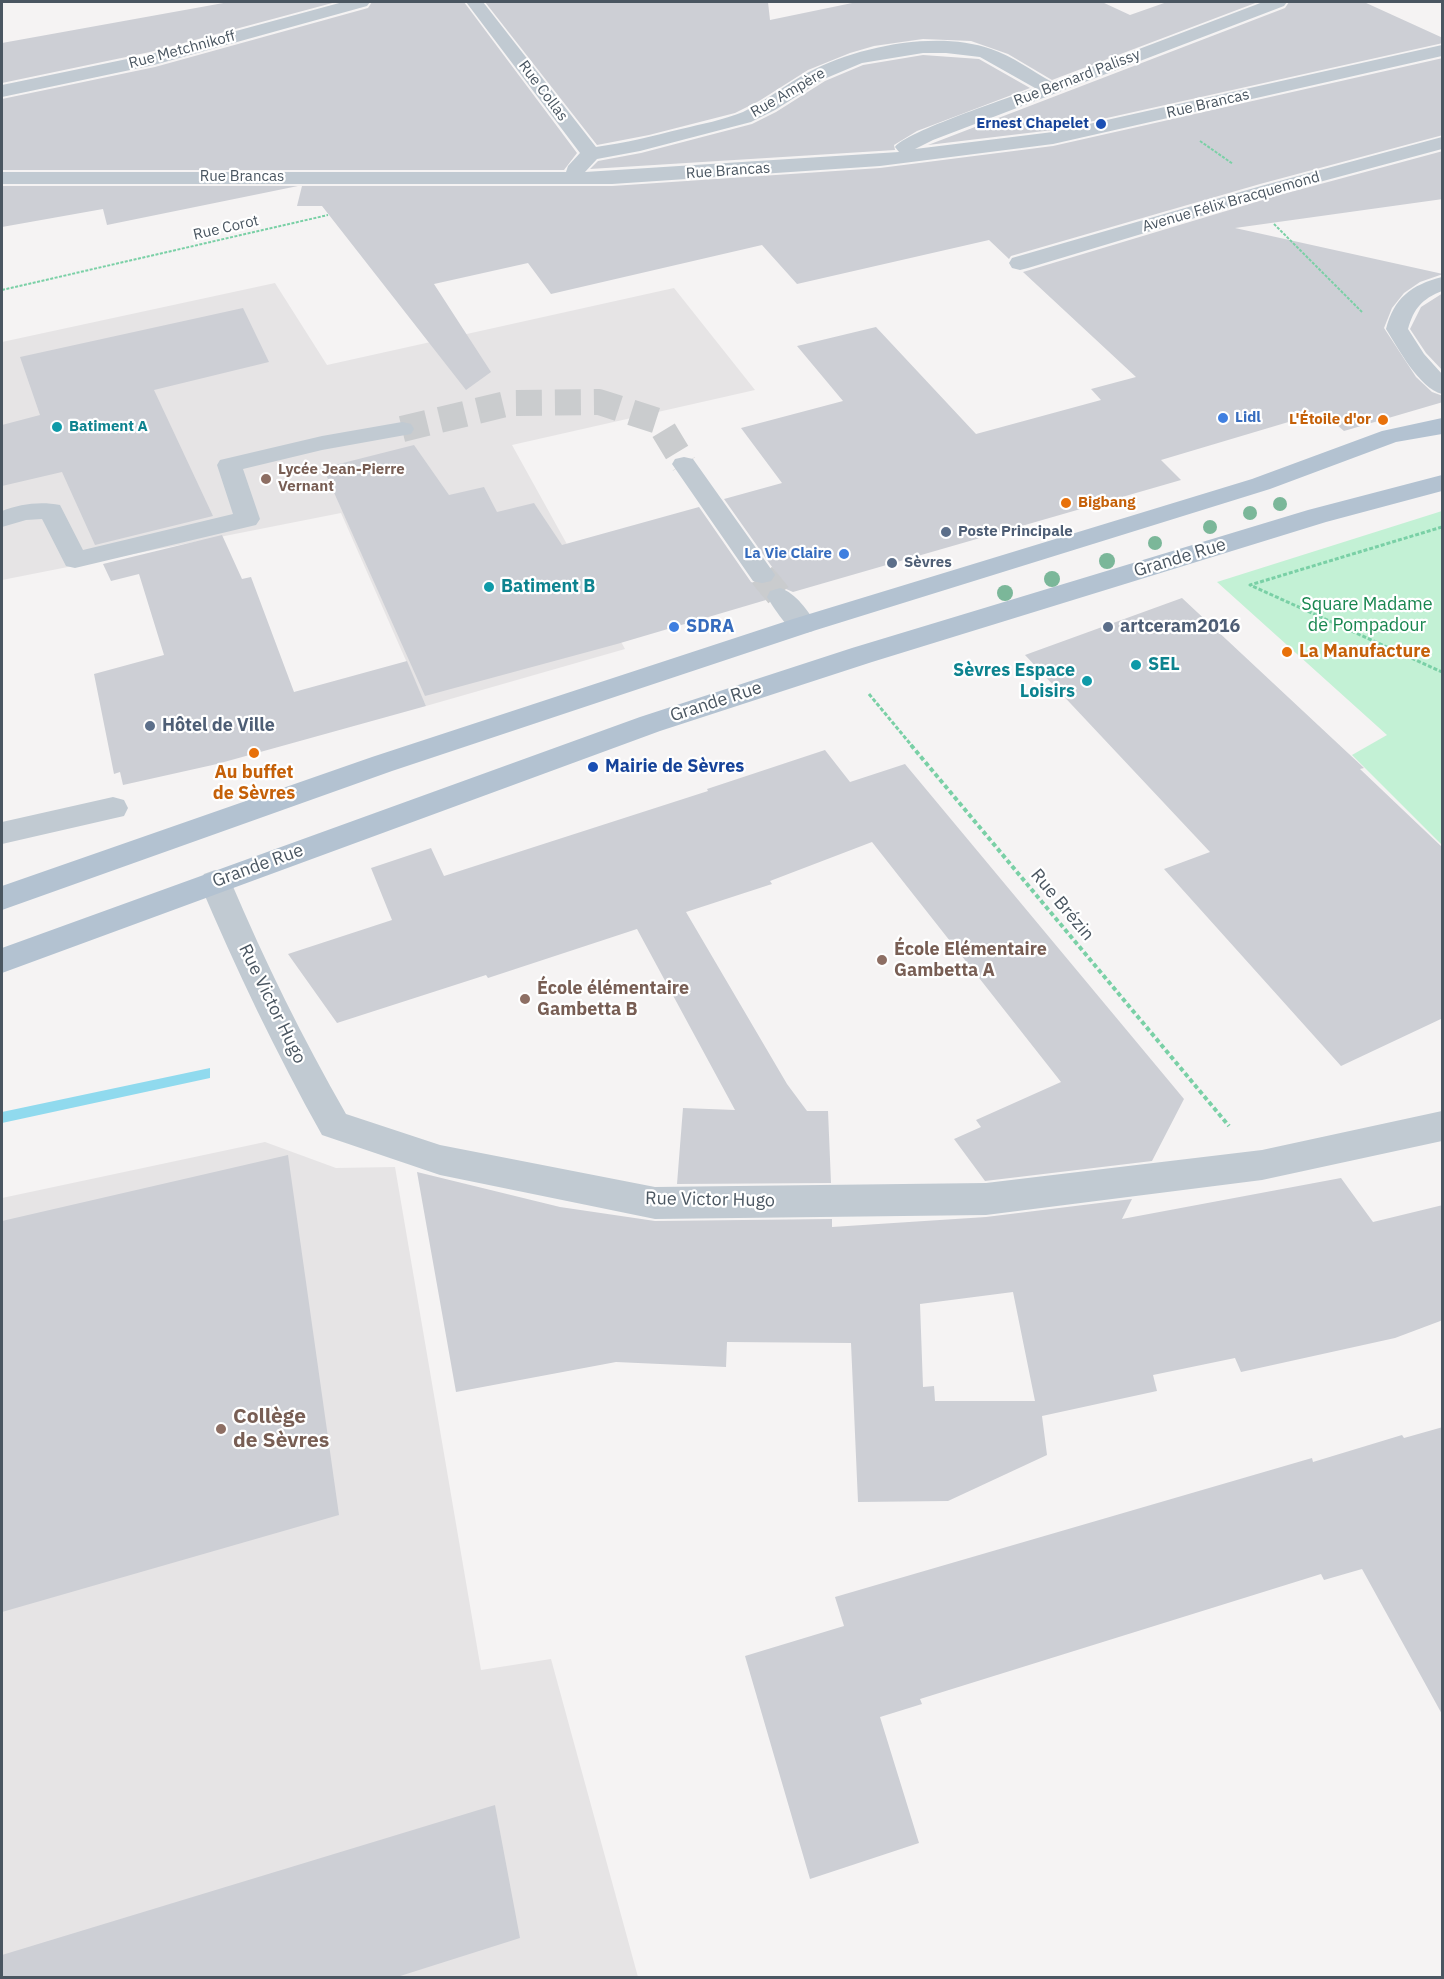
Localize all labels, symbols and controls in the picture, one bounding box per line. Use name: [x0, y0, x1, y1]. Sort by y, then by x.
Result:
street label: Rue Metchnikoff: [127, 27, 237, 73]
street label: Rue Bernard Palissy: [1011, 46, 1143, 110]
street label: Rue Collas: [514, 57, 572, 125]
street label: Rue Ampère: [747, 64, 829, 122]
street label: Rue Brancas: [1165, 86, 1251, 122]
place label: Ernest Chapelet: [976, 115, 1089, 133]
marker: Ernest Chapelet: [1094, 117, 1108, 131]
street label: Rue Brancas: [685, 159, 771, 183]
street label: Rue Brancas: [200, 168, 284, 186]
street label: Avenue Félix Bracquemond: [1140, 168, 1322, 236]
street label: Rue Corot: [191, 212, 261, 244]
place label: Lidl: [1235, 409, 1261, 427]
marker: Lidl: [1216, 411, 1230, 425]
place label: L'Étoile d'or: [1289, 411, 1371, 429]
marker: L'Étoile d'or: [1376, 413, 1390, 427]
place label: Batiment A: [69, 418, 148, 436]
marker: Batiment A: [50, 420, 64, 434]
place label: Lycée Jean-Pierre Vernant: [278, 461, 405, 496]
marker: Lycée Jean-Pierre Vernant: [259, 472, 273, 486]
place label: Bigbang: [1078, 494, 1135, 512]
marker: Bigbang: [1059, 496, 1073, 510]
place label: Poste Principale: [958, 523, 1073, 541]
marker: Poste Principale: [939, 525, 953, 539]
street label: Grande Rue: [1131, 534, 1229, 582]
place label: La Vie Claire: [744, 545, 832, 563]
marker: La Vie Claire: [837, 547, 851, 561]
place label: Sèvres: [904, 554, 952, 572]
marker: Sèvres: [885, 556, 899, 570]
place label: Batiment B: [501, 576, 595, 598]
marker: Batiment B: [482, 580, 496, 594]
park label: Square Madame de Pompadour: [1301, 594, 1433, 636]
place label: SDRA: [686, 616, 734, 638]
place label: artceram2016: [1120, 616, 1240, 638]
marker: SDRA: [667, 620, 681, 634]
marker: artceram2016: [1101, 620, 1115, 634]
place label: La Manufacture: [1299, 641, 1431, 663]
marker: La Manufacture: [1280, 645, 1294, 659]
place label: SEL: [1148, 654, 1180, 676]
marker: SEL: [1129, 658, 1143, 672]
place label: Sèvres Espace Loisirs: [953, 660, 1075, 702]
marker: Sèvres Espace Loisirs: [1080, 674, 1094, 688]
street label: Grande Rue: [667, 677, 765, 727]
place label: Hôtel de Ville: [162, 715, 275, 737]
marker: Hôtel de Ville: [143, 719, 157, 733]
marker: Au buffet de Sèvres: [247, 746, 261, 760]
place label: Mairie de Sèvres: [605, 756, 744, 778]
marker: Mairie de Sèvres: [586, 760, 600, 774]
place label: Au buffet de Sèvres: [213, 762, 295, 804]
street label: Grande Rue: [210, 840, 306, 892]
street label: Rue Brézin: [1026, 865, 1098, 945]
place label: École Elémentaire Gambetta A: [894, 939, 1047, 982]
street label: Rue Victor Hugo: [234, 941, 310, 1067]
marker: École Elémentaire Gambetta A: [875, 953, 889, 967]
place label: École élémentaire Gambetta B: [537, 978, 689, 1020]
marker: École élémentaire Gambetta B: [518, 992, 532, 1006]
street label: Rue Victor Hugo: [645, 1188, 775, 1212]
place label: Collège de Sèvres: [233, 1404, 329, 1454]
marker: Collège de Sèvres: [214, 1422, 228, 1436]

